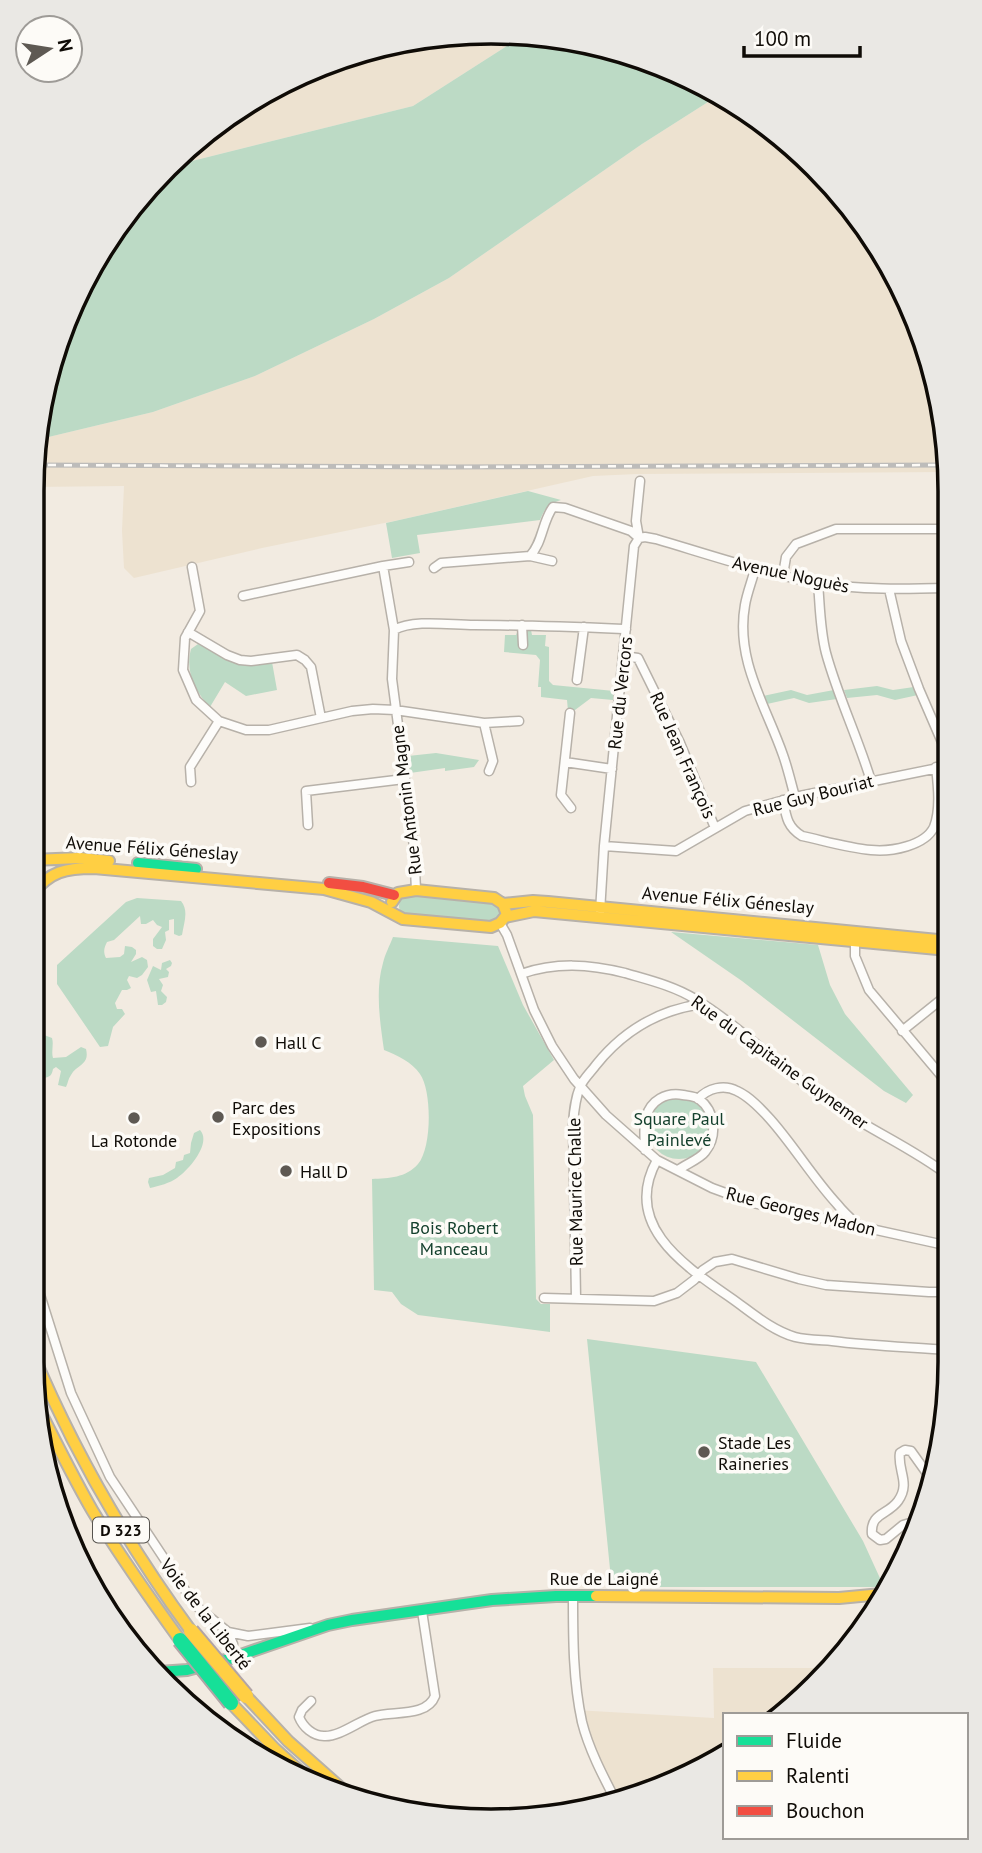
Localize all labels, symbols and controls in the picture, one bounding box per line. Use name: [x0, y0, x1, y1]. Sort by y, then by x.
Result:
north arrow: [14, 14, 84, 84]
scale bar: [744, 14, 860, 58]
text: 100 m: [754, 25, 811, 52]
text: N: [53, 37, 79, 54]
street label: Avenue Noguès: [730, 550, 852, 598]
street label: Rue du Vercors: [603, 635, 637, 751]
street label: Rue Jean François: [645, 688, 721, 822]
street label: Rue Antonin Magne: [385, 724, 427, 876]
street label: Rue Guy Bouriat: [750, 769, 876, 821]
street label: Avenue Félix Géneslay: [65, 831, 239, 866]
street label: Avenue Félix Géneslay: [641, 881, 815, 919]
street label: Rue du Capitaine Guynemer: [687, 990, 873, 1134]
place label: Hall C: [275, 1031, 322, 1054]
marker: Hall C: [253, 1034, 269, 1050]
place label: Parc des Expositions: [232, 1096, 321, 1140]
park label: Square Paul Painlevé: [633, 1107, 725, 1151]
marker: Parc des Expositions: [210, 1109, 226, 1125]
marker: La Rotonde: [126, 1110, 142, 1126]
street label: Rue Maurice Challe: [562, 1118, 588, 1266]
place label: La Rotonde: [91, 1129, 177, 1152]
place label: Hall D: [300, 1160, 348, 1183]
marker: Hall D: [278, 1163, 294, 1179]
street label: Rue Georges Madon: [724, 1181, 878, 1241]
park label: Bois Robert Manceau: [410, 1216, 498, 1260]
place label: Stade Les Raineries: [718, 1431, 791, 1475]
marker: Stade Les Raineries: [696, 1444, 712, 1460]
road number: D 323: [93, 1518, 149, 1542]
street label: Voie de la Liberté: [155, 1553, 257, 1674]
street label: Rue de Laigné: [549, 1567, 659, 1590]
legend: [723, 1713, 968, 1839]
text: Fluide: [786, 1727, 842, 1754]
text: Ralenti: [786, 1762, 850, 1789]
text: Bouchon: [786, 1797, 865, 1824]

